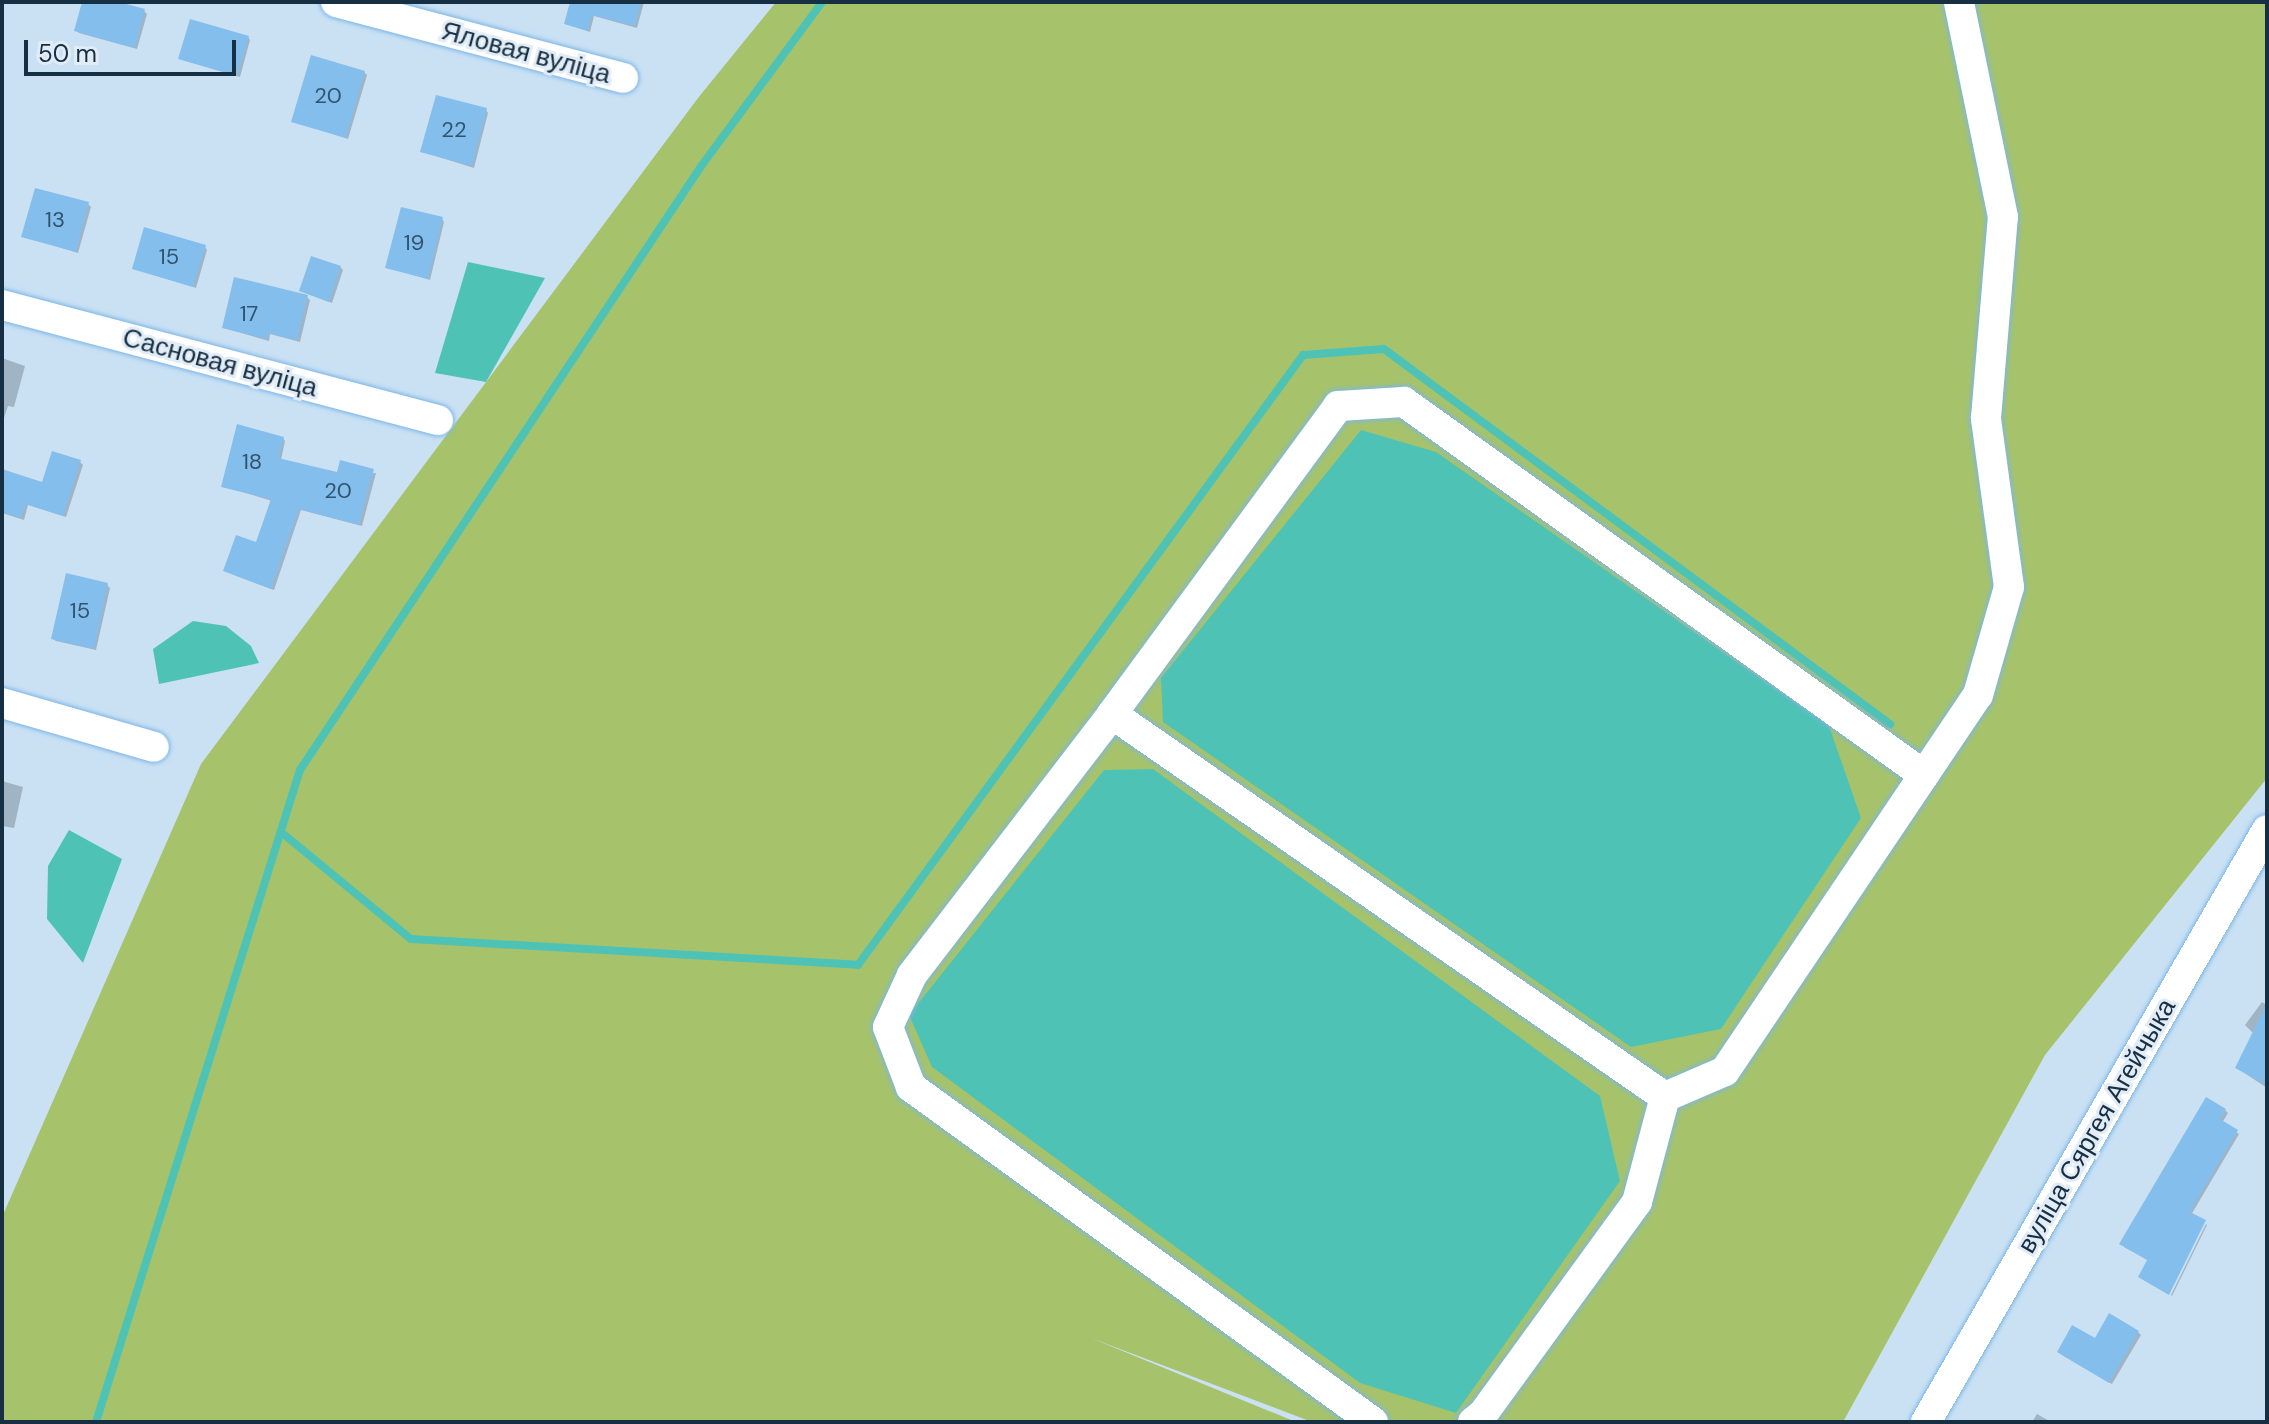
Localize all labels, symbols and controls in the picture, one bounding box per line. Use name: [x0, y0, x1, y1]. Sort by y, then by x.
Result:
street label: Яловая вуліца: [438, 15, 614, 91]
scale bar: [28, 24, 240, 74]
text: 50 m: [38, 38, 97, 69]
house number: 20: [314, 83, 342, 109]
house number: 22: [441, 117, 467, 143]
house number: 13: [45, 207, 65, 233]
house number: 19: [404, 230, 424, 256]
house number: 15: [159, 244, 179, 270]
house number: 17: [240, 301, 258, 327]
street label: Сасновая вуліца: [119, 322, 321, 404]
house number: 18: [242, 449, 262, 475]
house number: 20: [324, 478, 352, 504]
house number: 15: [70, 598, 90, 624]
street label: вуліца Сяргея Агейчыка: [2011, 993, 2183, 1259]

